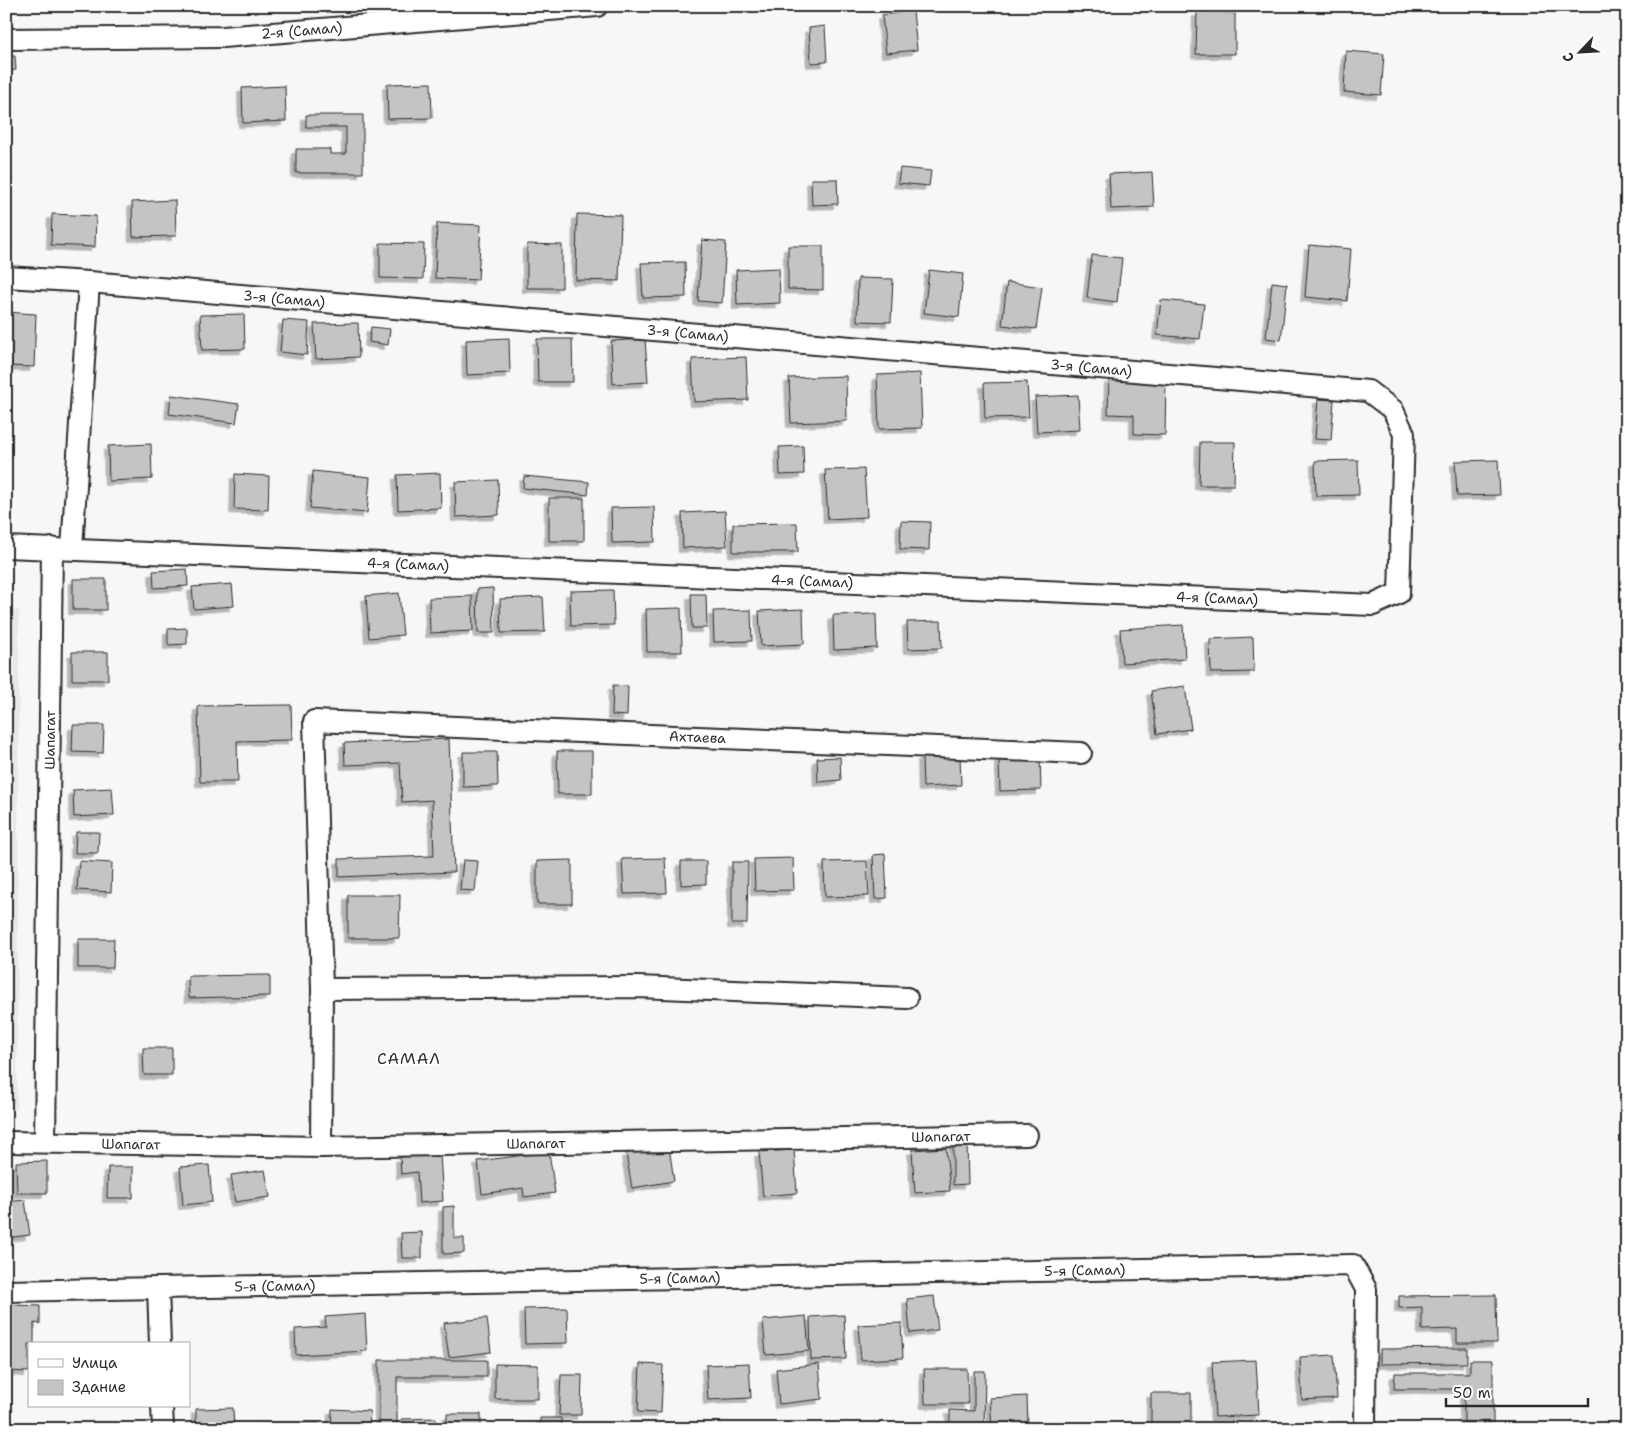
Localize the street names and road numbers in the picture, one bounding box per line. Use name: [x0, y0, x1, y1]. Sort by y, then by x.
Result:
street label: 2-я (Самал): [260, 18, 343, 43]
street label: 3-я (Самал): [242, 286, 326, 311]
street label: 3-я (Самал): [646, 321, 729, 345]
street label: 3-я (Самал): [1050, 355, 1133, 380]
street label: 4-я (Самал): [367, 554, 449, 574]
street label: 4-я (Самал): [771, 571, 853, 591]
street label: 4-я (Самал): [1176, 588, 1258, 608]
street label: Шапагат: [40, 709, 59, 770]
street label: Ахтаева: [669, 727, 727, 747]
street label: Шапагат: [911, 1127, 971, 1146]
street label: Шапагат: [506, 1134, 567, 1153]
street label: Шапагат: [101, 1135, 162, 1153]
street label: 5-я (Самал): [1044, 1260, 1125, 1280]
street label: 5-я (Самал): [639, 1268, 721, 1288]
street label: 5-я (Самал): [234, 1276, 316, 1296]

